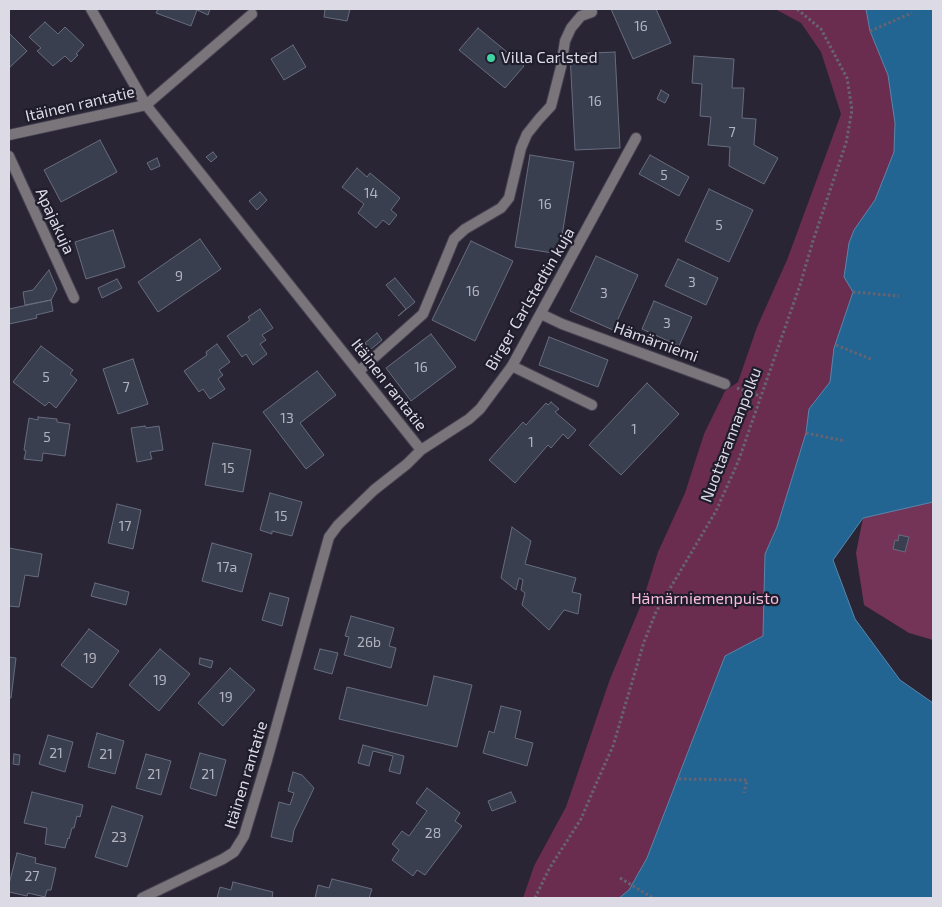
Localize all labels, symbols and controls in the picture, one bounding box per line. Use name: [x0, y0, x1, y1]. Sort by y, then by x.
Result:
house number: 16: [634, 18, 648, 34]
place label: Villa Carlsted: [501, 48, 598, 68]
marker: Villa Carlsted: [485, 52, 497, 64]
street label: Itäinen rantatie: [23, 82, 137, 126]
house number: 16: [588, 93, 602, 109]
house number: 7: [728, 124, 736, 140]
house number: 5: [660, 167, 668, 183]
street label: Apajakuja: [31, 185, 79, 257]
house number: 14: [364, 185, 378, 201]
house number: 16: [538, 196, 552, 212]
house number: 5: [715, 217, 723, 233]
street label: Birger Carlstedtin kuja: [481, 224, 579, 374]
house number: 9: [175, 268, 183, 284]
house number: 3: [688, 274, 696, 290]
house number: 16: [466, 283, 480, 299]
house number: 3: [600, 285, 608, 301]
house number: 3: [663, 315, 671, 331]
street label: Hämärniemi: [611, 318, 701, 366]
street label: Itäinen rantatie: [347, 335, 431, 435]
house number: 16: [414, 359, 428, 375]
street label: Nuottarannanpolku: [696, 365, 766, 505]
house number: 5: [42, 369, 50, 385]
house number: 7: [122, 379, 130, 395]
house number: 13: [280, 410, 294, 426]
house number: 1: [631, 421, 637, 437]
house number: 5: [43, 429, 51, 445]
house number: 1: [528, 434, 534, 450]
house number: 15: [221, 460, 235, 476]
house number: 15: [274, 508, 288, 524]
house number: 17: [119, 518, 131, 534]
house number: 17a: [217, 559, 237, 575]
park label: Hämärniemenpuisto: [631, 589, 779, 609]
house number: 26b: [357, 634, 381, 650]
house number: 19: [83, 650, 97, 666]
house number: 19: [153, 672, 167, 688]
house number: 19: [219, 689, 233, 705]
street label: Itäinen rantatie: [220, 719, 272, 831]
house number: 21: [49, 745, 63, 761]
house number: 21: [99, 746, 113, 762]
house number: 21: [147, 766, 161, 782]
house number: 21: [201, 766, 215, 782]
house number: 28: [425, 825, 441, 841]
house number: 23: [111, 829, 127, 845]
house number: 27: [24, 868, 40, 884]

